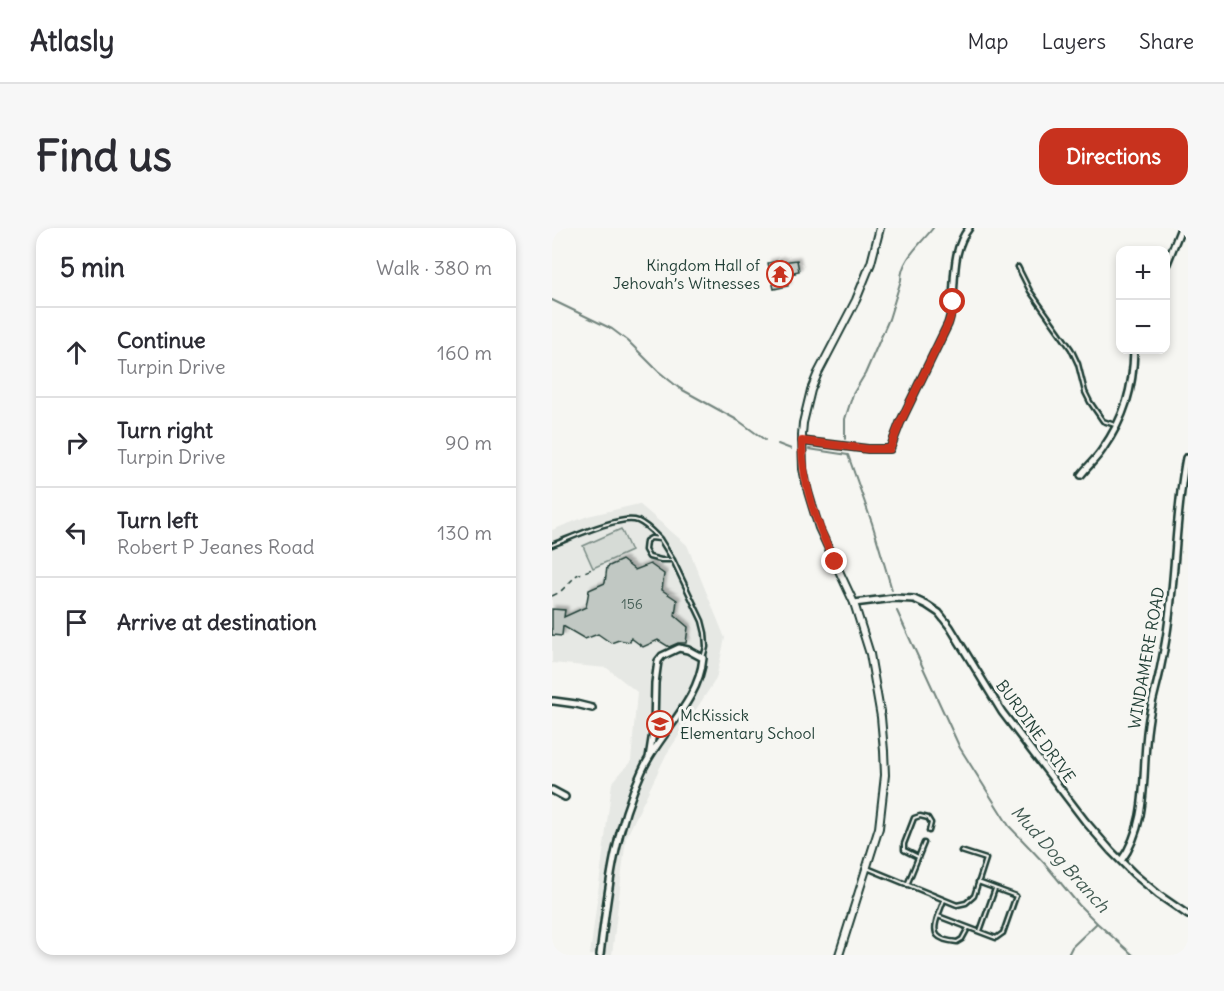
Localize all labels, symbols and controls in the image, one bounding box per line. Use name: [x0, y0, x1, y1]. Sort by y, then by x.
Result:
text: Atlasly: [30, 23, 114, 59]
text: Map: [968, 28, 1008, 55]
text: Layers: [1041, 28, 1106, 55]
text: Share: [1139, 28, 1194, 55]
button: Directions: [1039, 128, 1188, 185]
text: Find us: [36, 130, 172, 182]
map controls: [1116, 246, 1170, 354]
button: +: [1116, 246, 1170, 300]
text: 5 min: [60, 251, 125, 284]
text: Walk · 380 m: [376, 255, 492, 280]
place label: Kingdom Hall of Jehovah’s Witnesses: [613, 255, 761, 293]
temple icon: Kingdom Hall of Jehovah’s Witnesses: [765, 259, 795, 289]
route start: [939, 288, 965, 314]
button: −: [1116, 300, 1170, 354]
text: Continue: [117, 326, 206, 354]
icon: ahead: [60, 336, 93, 369]
text: 160 m: [437, 340, 492, 365]
text: Turpin Drive: [117, 354, 225, 379]
text: Turn right: [117, 416, 213, 444]
icon: right: [60, 426, 93, 459]
text: 90 m: [445, 430, 492, 455]
text: Turpin Drive: [117, 444, 225, 469]
text: Turn left: [117, 506, 198, 534]
icon: left: [60, 516, 93, 549]
text: 130 m: [437, 520, 492, 545]
text: Robert P Jeanes Road: [117, 534, 315, 559]
route end: [821, 548, 847, 574]
street label: WINDAMERE ROAD: [1124, 585, 1168, 731]
house number: 156: [621, 595, 643, 613]
icon: arrive: [60, 606, 93, 639]
text: Arrive at destination: [117, 608, 317, 636]
street label: BURDINE DRIVE: [992, 676, 1080, 786]
place label: McKissick Elementary School: [680, 705, 815, 743]
school or university icon: McKissick Elementary School: [645, 709, 675, 739]
water label: Mud Dog Branch: [1006, 800, 1115, 917]

